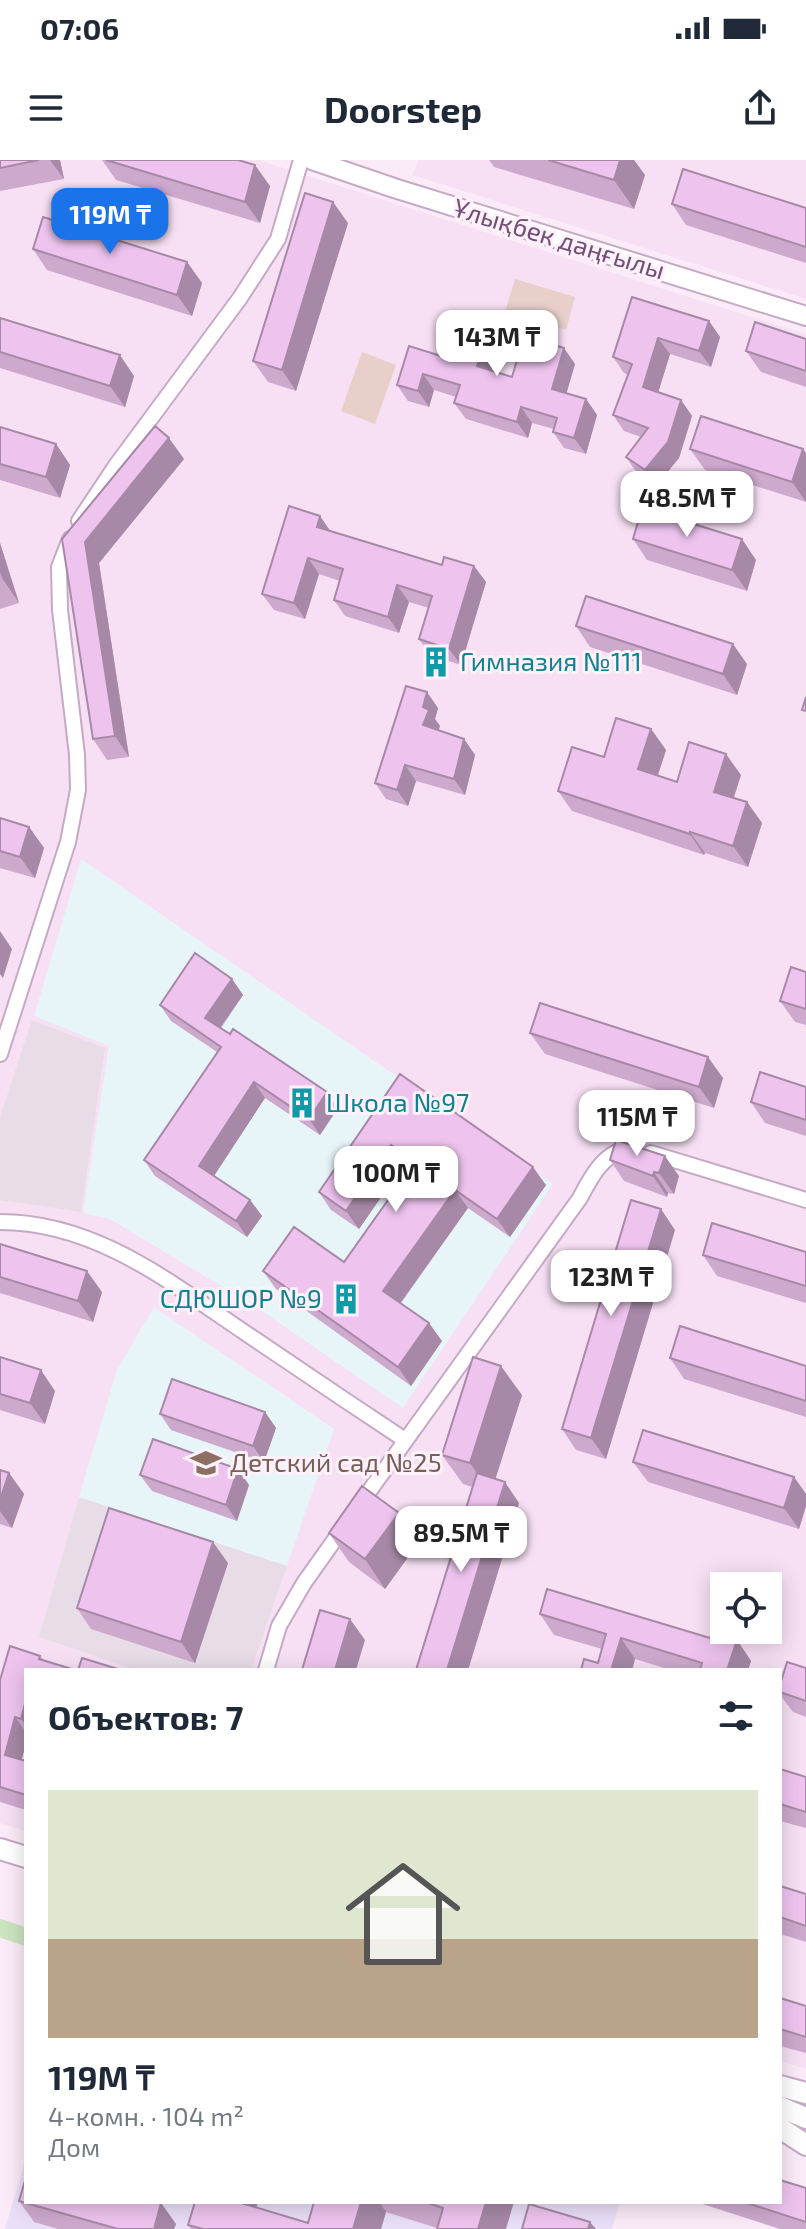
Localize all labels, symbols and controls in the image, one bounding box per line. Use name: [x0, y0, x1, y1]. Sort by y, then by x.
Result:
text: 07:06: [40, 10, 119, 46]
icon: menu: [24, 86, 68, 130]
icon: share: [738, 86, 782, 130]
text: Doorstep: [324, 87, 482, 130]
pin: 119M ₸: [45, 188, 175, 256]
street label: Ұлықбек даңғылы: [450, 191, 669, 285]
text: 119M ₸: [69, 198, 151, 229]
pin: 143M ₸: [432, 310, 562, 378]
text: 143M ₸: [454, 320, 540, 351]
pin: 48.5M ₸: [613, 471, 761, 539]
text: 48.5M ₸: [638, 481, 736, 512]
building icon: Гимназия №111: [419, 645, 453, 679]
place label: Гимназия №111: [460, 645, 642, 676]
building icon: Школа №97: [285, 1086, 319, 1120]
place label: Школа №97: [326, 1086, 469, 1117]
pin: 115M ₸: [572, 1090, 702, 1158]
text: 115M ₸: [597, 1100, 677, 1131]
pin: 100M ₸: [331, 1146, 461, 1214]
text: 100M ₸: [352, 1156, 440, 1187]
pin: 123M ₸: [546, 1250, 676, 1318]
text: 123M ₸: [569, 1260, 653, 1291]
place label: СДЮШОР №9: [160, 1282, 322, 1313]
building icon: СДЮШОР №9: [329, 1282, 363, 1316]
school or university icon: Детский сад №25: [189, 1446, 223, 1480]
place label: Детский сад №25: [230, 1446, 442, 1477]
pin: 89.5M ₸: [387, 1506, 535, 1574]
text: 89.5M ₸: [413, 1516, 509, 1547]
map controls: [710, 1572, 782, 1644]
button: locate: [710, 1572, 782, 1644]
icon: filters: [714, 1694, 758, 1738]
text: Объектов: 7: [48, 1696, 243, 1737]
icon: home: [331, 1842, 475, 1986]
text: 119M ₸: [48, 2056, 154, 2097]
text: 4-комн. · 104 m²: [48, 2100, 244, 2131]
text: Дом: [48, 2131, 100, 2162]

